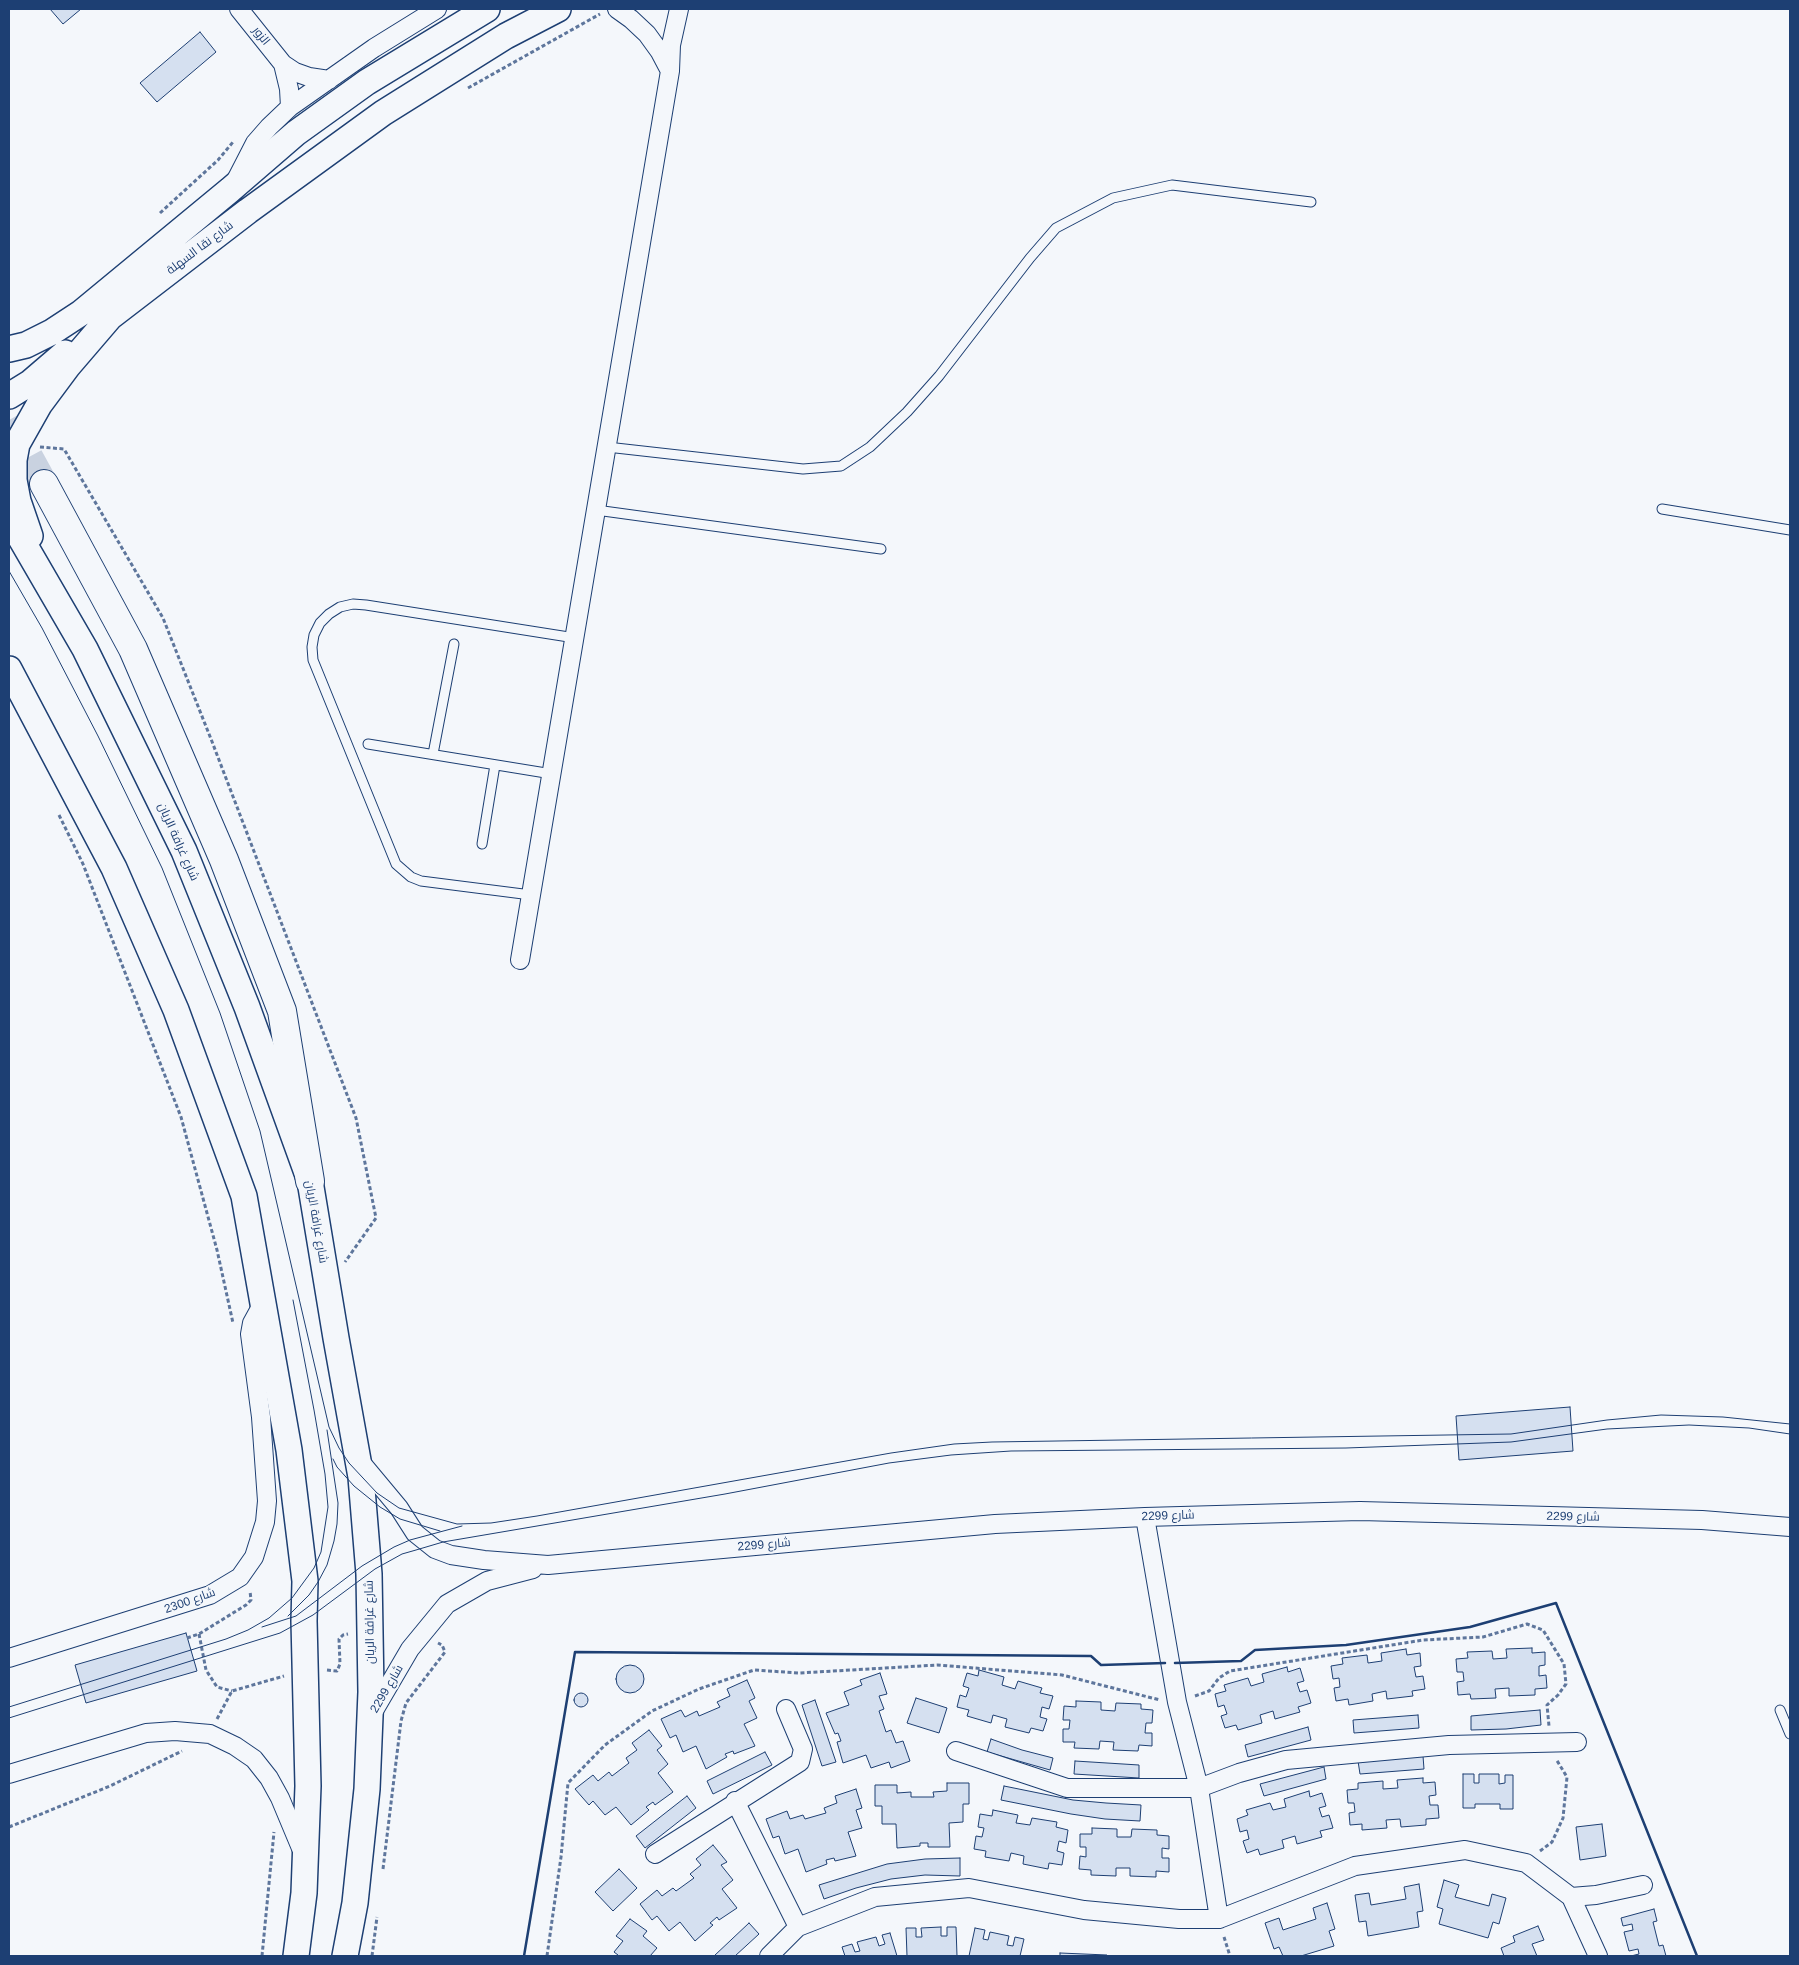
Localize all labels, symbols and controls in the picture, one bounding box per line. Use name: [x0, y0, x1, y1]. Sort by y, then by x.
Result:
street label: الزور: [249, 24, 273, 48]
street label: شارع نقا السهلة: [164, 218, 236, 278]
street label: شارع غرافة الريان: [154, 801, 202, 883]
street label: شارع غرافة الريان: [302, 1179, 330, 1265]
street label: شارع 2299: [1141, 1508, 1195, 1524]
street label: شارع 2299: [1546, 1509, 1600, 1525]
street label: شارع 2299: [737, 1536, 791, 1554]
street label: شارع غرافة الريان: [362, 1580, 378, 1664]
street label: شارع 2300: [163, 1585, 217, 1617]
street label: شارع 2299: [367, 1662, 407, 1716]

